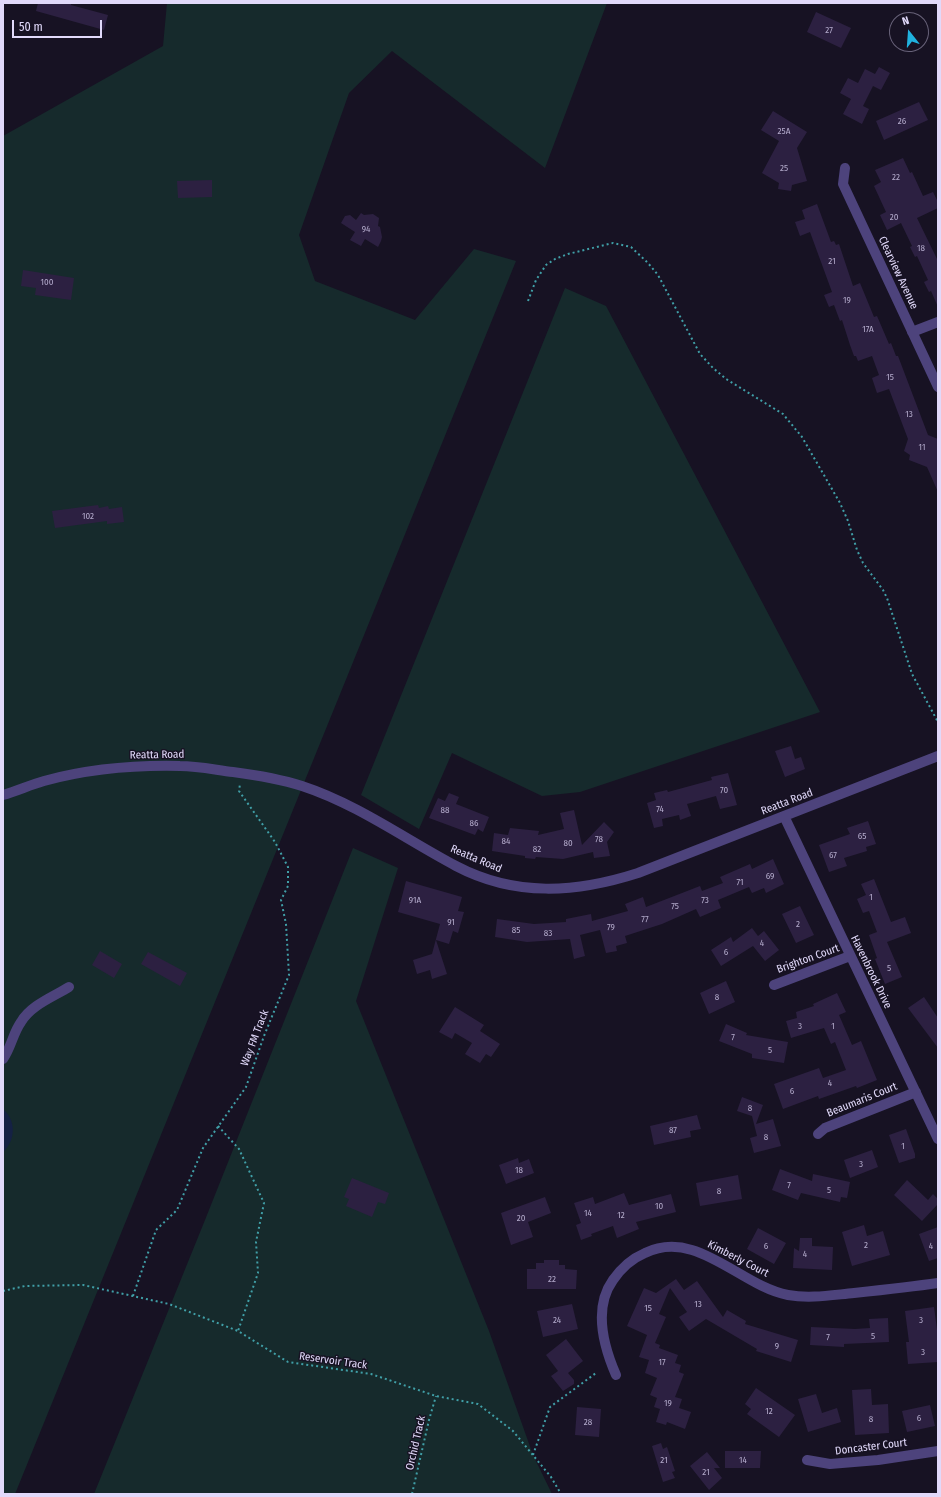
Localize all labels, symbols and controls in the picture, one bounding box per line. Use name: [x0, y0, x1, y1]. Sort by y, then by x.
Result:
scale bar: [14, 12, 104, 38]
north arrow: [889, 12, 929, 52]
text: N: [901, 14, 911, 28]
text: 50 m: [19, 20, 43, 34]
house number: 27: [825, 25, 833, 35]
house number: 26: [898, 116, 906, 126]
house number: 25A: [778, 126, 790, 136]
house number: 25: [780, 163, 788, 173]
house number: 22: [892, 172, 900, 182]
house number: 20: [890, 212, 898, 222]
house number: 94: [362, 224, 370, 234]
street label: Clearview Avenue: [875, 234, 921, 312]
house number: 18: [917, 243, 925, 253]
house number: 21: [828, 256, 836, 266]
house number: 100: [41, 277, 53, 287]
house number: 19: [843, 295, 851, 305]
house number: 17A: [862, 324, 874, 334]
house number: 15: [886, 372, 894, 382]
house number: 13: [905, 409, 913, 419]
house number: 11: [919, 442, 925, 452]
house number: 102: [82, 511, 94, 521]
street label: Reatta Road: [130, 748, 184, 762]
house number: 70: [720, 785, 728, 795]
street label: Reatta Road: [759, 786, 815, 818]
house number: 74: [656, 804, 664, 814]
house number: 88: [441, 805, 449, 815]
house number: 86: [470, 818, 478, 828]
house number: 65: [858, 831, 866, 841]
house number: 78: [595, 834, 603, 844]
house number: 84: [502, 836, 510, 846]
house number: 80: [563, 838, 573, 848]
street label: Reatta Road: [448, 842, 504, 876]
house number: 82: [533, 844, 541, 854]
house number: 67: [829, 850, 837, 860]
house number: 69: [766, 871, 774, 881]
house number: 71: [736, 877, 744, 887]
house number: 1: [869, 892, 873, 902]
house number: 91A: [409, 895, 421, 905]
house number: 73: [701, 895, 709, 905]
house number: 75: [671, 901, 679, 911]
house number: 77: [641, 914, 649, 924]
house number: 91: [447, 917, 455, 927]
house number: 2: [796, 919, 800, 929]
house number: 79: [607, 922, 615, 932]
house number: 85: [512, 925, 520, 935]
house number: 83: [544, 928, 552, 938]
street label: Havenbrook Drive: [848, 933, 894, 1011]
house number: 4: [760, 938, 764, 948]
street label: Brighton Court: [775, 942, 841, 976]
house number: 6: [724, 947, 728, 957]
house number: 5: [887, 963, 891, 973]
house number: 8: [715, 992, 719, 1002]
street label: Way FM Track: [238, 1008, 272, 1068]
house number: 3: [798, 1021, 802, 1031]
house number: 1: [831, 1021, 835, 1031]
house number: 7: [731, 1032, 735, 1042]
house number: 5: [768, 1045, 772, 1055]
house number: 4: [828, 1078, 832, 1088]
street label: Beaumaris Court: [825, 1080, 899, 1120]
house number: 6: [790, 1086, 794, 1096]
house number: 8: [748, 1103, 752, 1113]
house number: 87: [669, 1125, 677, 1135]
house number: 8: [764, 1132, 768, 1142]
house number: 1: [901, 1141, 905, 1151]
house number: 3: [859, 1159, 863, 1169]
house number: 18: [515, 1165, 523, 1175]
house number: 7: [787, 1180, 791, 1190]
house number: 5: [827, 1185, 831, 1195]
house number: 8: [717, 1186, 721, 1196]
house number: 10: [655, 1201, 663, 1211]
house number: 14: [584, 1208, 592, 1218]
house number: 12: [617, 1210, 625, 1220]
house number: 20: [517, 1213, 525, 1223]
street label: Kimberly Court: [705, 1238, 771, 1280]
house number: 2: [864, 1240, 868, 1250]
house number: 6: [764, 1241, 768, 1251]
house number: 4: [929, 1241, 933, 1251]
house number: 4: [803, 1249, 807, 1259]
house number: 22: [548, 1274, 556, 1284]
house number: 13: [694, 1299, 702, 1309]
house number: 15: [644, 1303, 652, 1313]
house number: 24: [553, 1315, 561, 1325]
house number: 3: [919, 1315, 923, 1325]
house number: 5: [871, 1331, 875, 1341]
house number: 7: [826, 1332, 830, 1342]
house number: 9: [775, 1341, 779, 1351]
house number: 3: [921, 1347, 925, 1357]
street label: Reservoir Track: [298, 1350, 368, 1372]
house number: 17: [658, 1357, 666, 1367]
house number: 19: [664, 1398, 672, 1408]
house number: 12: [765, 1406, 773, 1416]
house number: 6: [917, 1413, 921, 1423]
street label: Orchid Track: [403, 1414, 429, 1472]
house number: 8: [869, 1414, 873, 1424]
house number: 28: [584, 1417, 592, 1427]
street label: Doncaster Court: [834, 1436, 908, 1458]
house number: 21: [660, 1455, 668, 1465]
house number: 14: [739, 1455, 747, 1465]
house number: 21: [702, 1467, 710, 1477]

